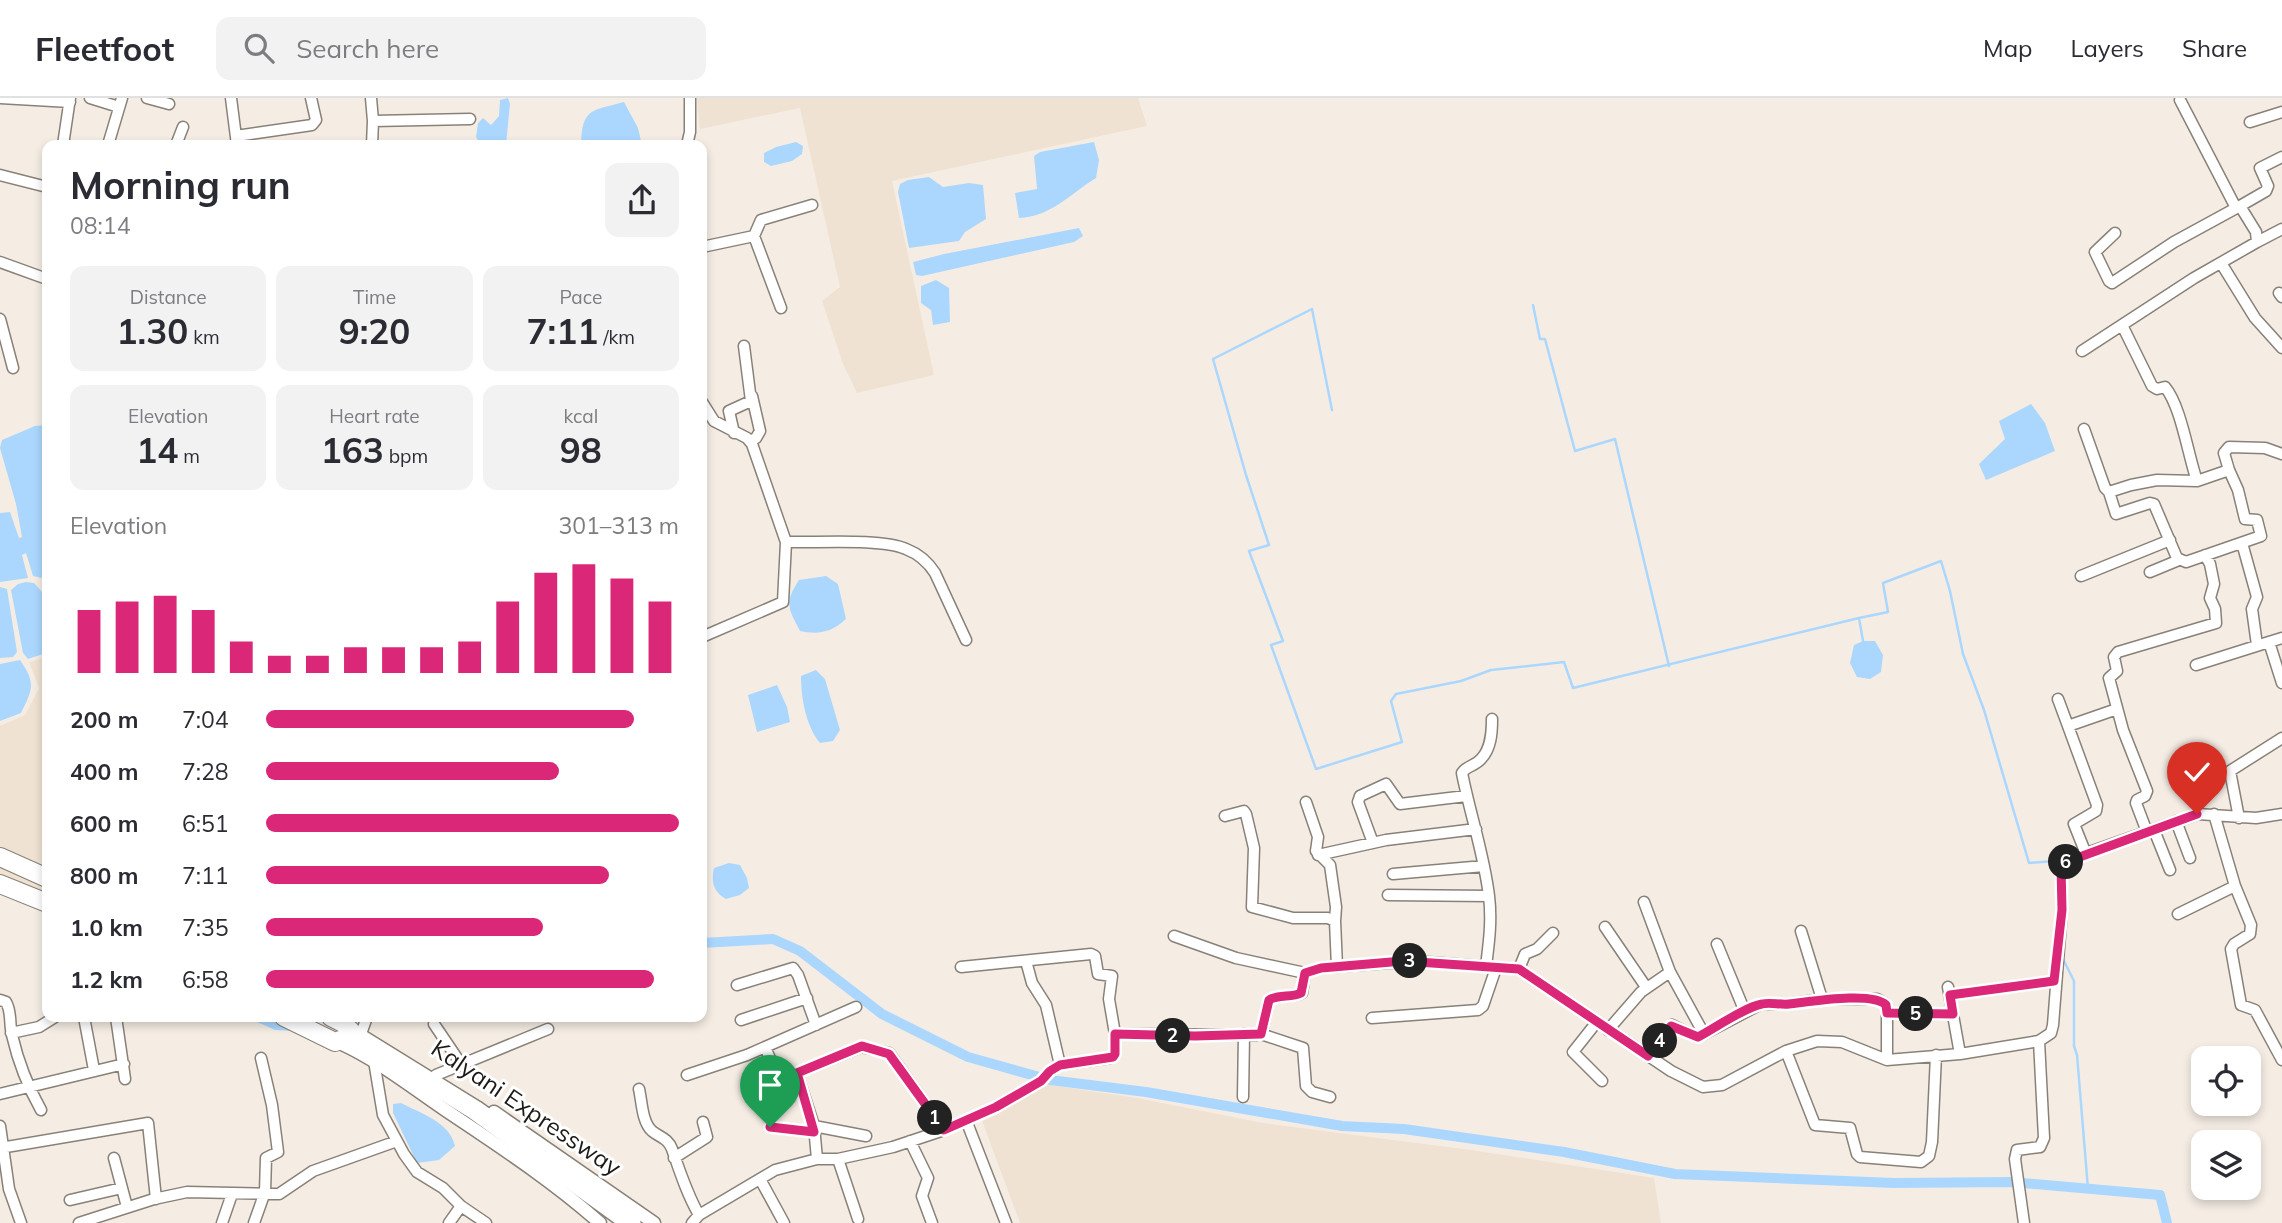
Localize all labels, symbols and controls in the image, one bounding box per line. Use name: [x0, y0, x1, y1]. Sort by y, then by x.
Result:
search box: [216, 17, 706, 80]
text: Fleetfoot: [35, 28, 174, 69]
icon: search: [240, 29, 278, 67]
text: Search here: [296, 32, 439, 65]
text: Map: [1983, 33, 2032, 63]
text: Layers: [2070, 33, 2144, 63]
text: Share: [2182, 33, 2247, 63]
text: Morning run: [70, 161, 291, 209]
button: share: [605, 163, 679, 237]
text: 08:14: [70, 211, 130, 240]
text: Distance: [130, 285, 207, 309]
text: Time: [353, 285, 396, 309]
text: Pace: [559, 285, 602, 309]
text: 1.30: [117, 309, 188, 353]
text: 9:20: [339, 309, 410, 353]
text: 7:11: [527, 309, 598, 353]
text: km: [188, 325, 220, 349]
text: /km: [598, 325, 635, 349]
text: Elevation: [128, 404, 208, 428]
text: Heart rate: [329, 404, 420, 428]
text: kcal: [563, 404, 598, 428]
text: 14: [136, 428, 178, 472]
text: 163: [321, 428, 384, 472]
text: 98: [560, 428, 602, 472]
text: m: [178, 444, 200, 468]
text: bpm: [384, 444, 428, 468]
text: Elevation: [70, 511, 167, 540]
text: 301–313 m: [558, 511, 679, 540]
text: 200 m: [70, 705, 138, 734]
text: 7:04: [182, 705, 229, 734]
pin: [2167, 742, 2227, 814]
icon: check: [2178, 753, 2216, 791]
text: 400 m: [70, 757, 138, 786]
text: 7:28: [182, 757, 229, 786]
text: 600 m: [70, 809, 138, 838]
text: 6:51: [182, 809, 229, 838]
pin: 6: [2048, 844, 2084, 880]
text: 6: [2060, 849, 2071, 873]
text: 800 m: [70, 861, 138, 890]
text: 7:11: [182, 861, 229, 890]
text: 1.0 km: [70, 913, 143, 942]
text: 7:35: [182, 913, 229, 942]
pin: 3: [1392, 944, 1428, 978]
text: 3: [1404, 948, 1415, 972]
text: 1.2 km: [70, 965, 143, 994]
text: 6:58: [182, 965, 229, 994]
pin: 5: [1898, 996, 1934, 1032]
text: 5: [1910, 1001, 1921, 1025]
pin: 2: [1156, 1018, 1190, 1054]
text: 2: [1167, 1023, 1178, 1047]
pin: 4: [1642, 1024, 1678, 1058]
text: 4: [1654, 1028, 1665, 1052]
street label: Kalyani Expressway: [426, 1033, 627, 1182]
map controls: [2191, 1046, 2261, 1200]
button: locate: [2191, 1046, 2261, 1116]
pin: [740, 1055, 800, 1127]
icon: arrive: [751, 1066, 789, 1104]
pin: 1: [918, 1100, 953, 1136]
text: 1: [929, 1105, 940, 1129]
button: layers: [2191, 1130, 2261, 1200]

